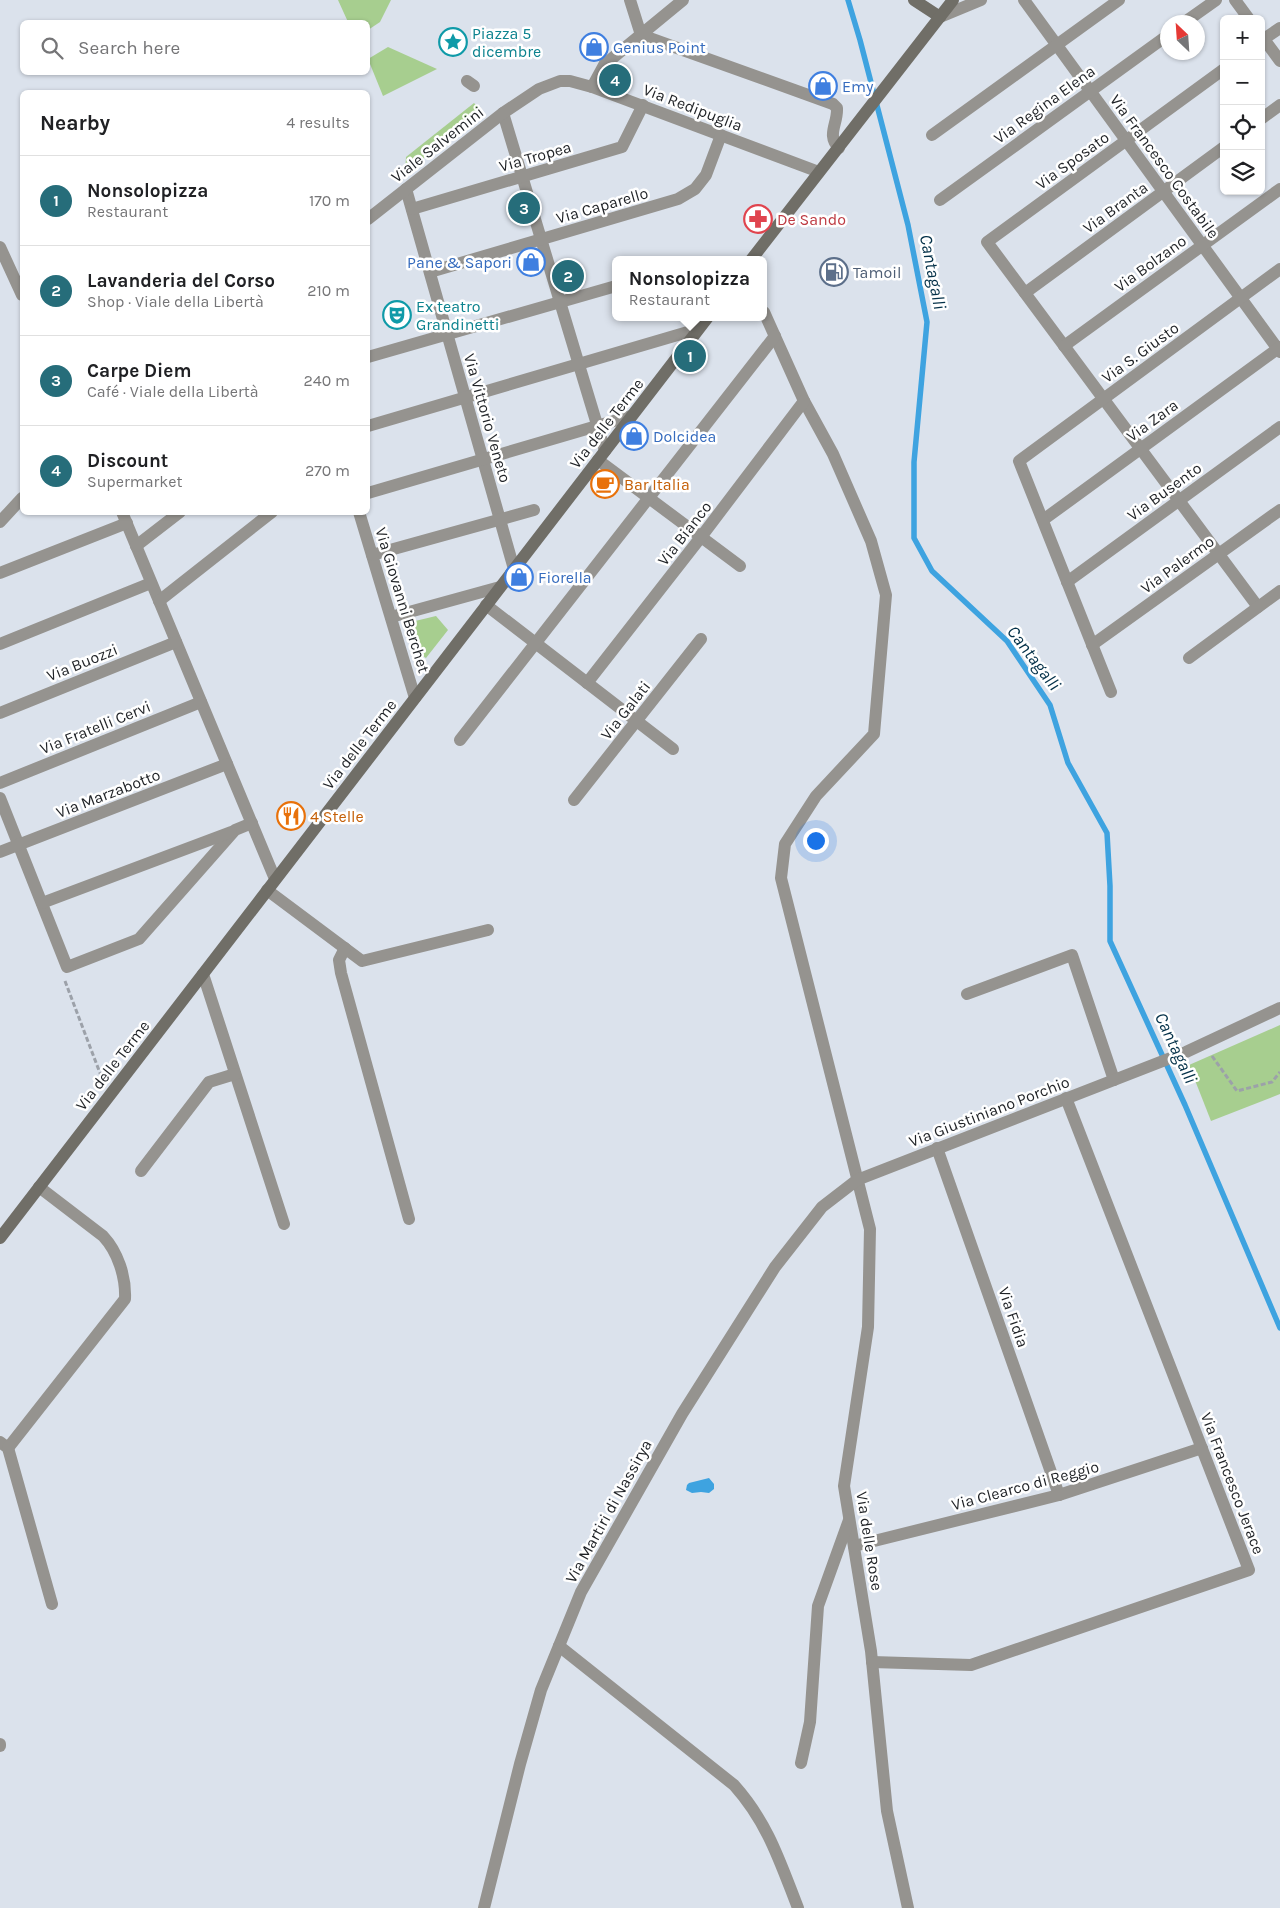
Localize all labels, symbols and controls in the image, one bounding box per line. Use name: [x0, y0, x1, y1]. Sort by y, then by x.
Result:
north arrow: [1160, 15, 1205, 60]
map controls: [1220, 15, 1265, 195]
button: +: [1220, 15, 1265, 60]
search box: [20, 20, 370, 75]
place label: Piazza 5 dicembre: [472, 24, 541, 61]
place icon: Piazza 5 dicembre: [438, 27, 468, 57]
shop icon: Genius Point: [579, 32, 609, 62]
icon: search: [38, 34, 66, 62]
text: Search here: [78, 37, 180, 59]
place label: Genius Point: [613, 38, 706, 57]
button: −: [1220, 60, 1265, 105]
pin: 4: [599, 61, 631, 99]
street label: Via Regina Elena: [990, 61, 1099, 148]
shop icon: Emy: [808, 71, 838, 101]
place label: Emy: [842, 77, 874, 96]
street label: Via Redipuglia: [641, 80, 745, 135]
street label: Via Francesco Costabile: [1106, 91, 1223, 242]
street label: Viale Salvemini: [387, 102, 487, 186]
button: locate: [1220, 105, 1265, 150]
text: Nearby: [40, 111, 110, 135]
text: 4 results: [286, 113, 350, 132]
street label: Via Sposato: [1032, 127, 1113, 193]
street label: Via Tropea: [497, 137, 573, 176]
button: layers: [1220, 150, 1265, 195]
street label: Via Branta: [1079, 178, 1151, 237]
text: Nonsolopizza: [87, 180, 208, 202]
street label: Via Caparello: [554, 183, 650, 228]
pin: 3: [508, 189, 540, 227]
text: 1: [53, 191, 59, 210]
text: 170 m: [309, 191, 350, 210]
text: Restaurant: [87, 202, 168, 221]
pharmacy icon: De Sando: [743, 204, 773, 234]
place label: De Sando: [777, 210, 846, 229]
street label: Via Bolzano: [1111, 231, 1190, 296]
water label: Cantagalli: [915, 233, 951, 312]
shop icon: Pane & Sapori: [516, 247, 546, 277]
place label: Pane & Sapori: [407, 253, 512, 272]
popup: [612, 256, 767, 321]
pin: 2: [552, 257, 584, 295]
fuel station icon: Tamoil: [819, 257, 849, 287]
place label: Tamoil: [853, 263, 901, 282]
text: Nonsolopizza: [629, 268, 750, 290]
text: Lavanderia del Corso: [87, 270, 275, 292]
text: 2: [51, 281, 61, 300]
text: 210 m: [307, 281, 350, 300]
text: Restaurant: [629, 290, 710, 309]
text: Shop · Viale della Libertà: [87, 292, 264, 311]
place label: Ex teatro Grandinetti: [416, 297, 499, 334]
theatre icon: Ex teatro Grandinetti: [382, 300, 412, 330]
street label: Via S. Giusto: [1098, 318, 1183, 387]
pin: 1: [674, 337, 706, 375]
street label: Via Vittorio Veneto: [460, 351, 515, 485]
text: Carpe Diem: [87, 360, 191, 382]
text: 3: [51, 371, 61, 390]
text: 240 m: [304, 371, 350, 390]
street label: Via delle Terme: [565, 374, 647, 472]
text: Café · Viale della Libertà: [87, 382, 259, 401]
street label: Via Zara: [1123, 395, 1182, 446]
shop icon: Dolcidea: [619, 421, 649, 451]
place label: Dolcidea: [653, 427, 716, 446]
text: Discount: [87, 450, 168, 472]
street label: Via Busento: [1123, 458, 1205, 525]
text: 4: [51, 461, 61, 480]
text: 270 m: [305, 461, 350, 480]
cafe icon: Bar Italia: [590, 469, 620, 499]
text: Supermarket: [87, 472, 183, 491]
place label: Bar Italia: [624, 475, 690, 494]
street label: Via Bianco: [653, 497, 715, 569]
street label: Via Giovanni Berchet: [371, 525, 434, 675]
street label: Via Palermo: [1137, 531, 1218, 597]
shop icon: Fiorella: [504, 562, 534, 592]
place label: Fiorella: [538, 568, 592, 587]
water label: Cantagalli: [1002, 621, 1066, 695]
street label: Via Buozzi: [44, 640, 120, 685]
street label: Via Galati: [596, 677, 654, 744]
street label: Via delle Terme: [318, 695, 400, 793]
street label: Via Fratelli Cervi: [37, 697, 153, 758]
street label: Via Marzabotto: [53, 765, 163, 822]
restaurant icon: 4 Stelle: [276, 801, 306, 831]
place label: 4 Stelle: [310, 807, 364, 826]
your location: [803, 828, 829, 854]
water label: Cantagalli: [1150, 1009, 1202, 1087]
street label: Via delle Terme: [71, 1016, 153, 1114]
street label: Via Giustiniano Porchio: [906, 1072, 1072, 1151]
street label: Via Fidia: [994, 1284, 1033, 1350]
street label: Via Francesco Jerace: [1197, 1410, 1268, 1557]
street label: Via Martiri di Nassirya: [561, 1436, 656, 1586]
street label: Via Clearco di Reggio: [949, 1457, 1101, 1514]
street label: Via delle Rose: [852, 1490, 887, 1592]

